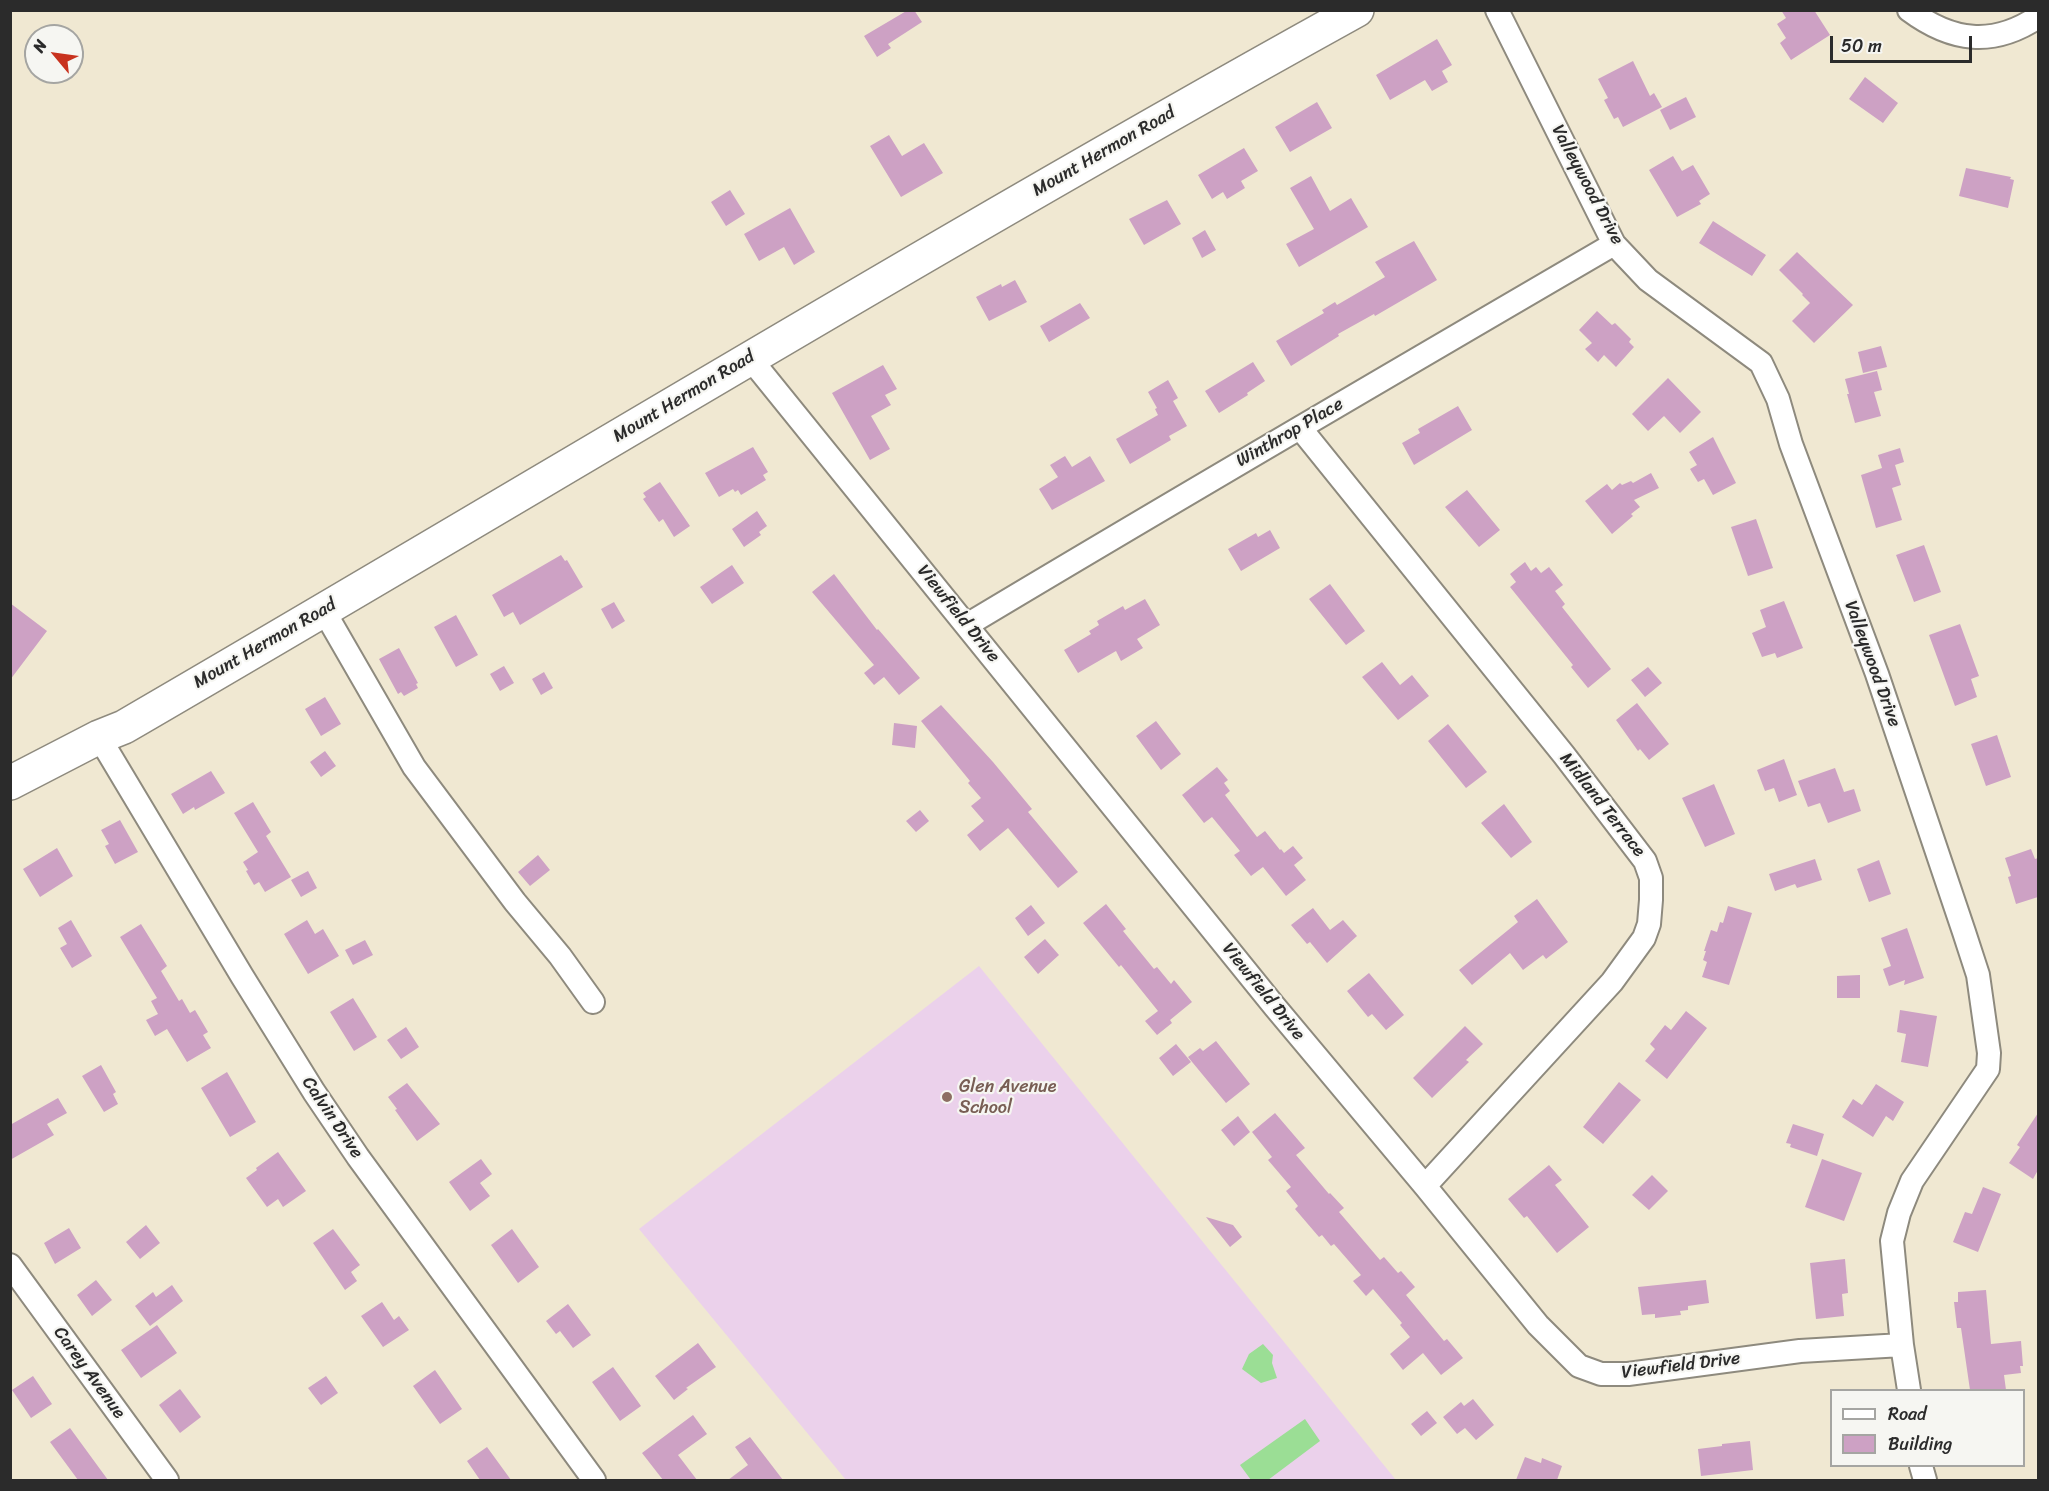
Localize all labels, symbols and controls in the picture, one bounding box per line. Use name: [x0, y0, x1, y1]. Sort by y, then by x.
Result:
north arrow: [24, 24, 84, 84]
scale bar: [1833, 24, 1976, 62]
text: 50 m: [1841, 30, 1882, 62]
text: N: [24, 34, 55, 58]
street label: Mount Hermon Road: [1029, 102, 1179, 202]
street label: Valleywood Drive: [1546, 121, 1628, 249]
street label: Mount Hermon Road: [609, 346, 759, 448]
street label: Winthrop Place: [1233, 394, 1347, 472]
street label: Viewfield Drive: [912, 561, 1004, 667]
street label: Mount Hermon Road: [190, 594, 340, 694]
street label: Valleywood Drive: [1839, 598, 1905, 730]
street label: Midland Terrace: [1555, 749, 1649, 861]
street label: Viewfield Drive: [1217, 939, 1309, 1045]
street label: Calvin Drive: [297, 1073, 367, 1163]
place label: Glen Avenue School: [959, 1076, 1056, 1118]
marker: Glen Avenue School: [940, 1090, 954, 1104]
street label: Carey Avenue: [48, 1323, 130, 1423]
street label: Viewfield Drive: [1620, 1348, 1742, 1384]
legend: [1830, 1389, 2025, 1467]
text: Road: [1888, 1398, 1927, 1430]
text: Building: [1888, 1428, 1952, 1460]

